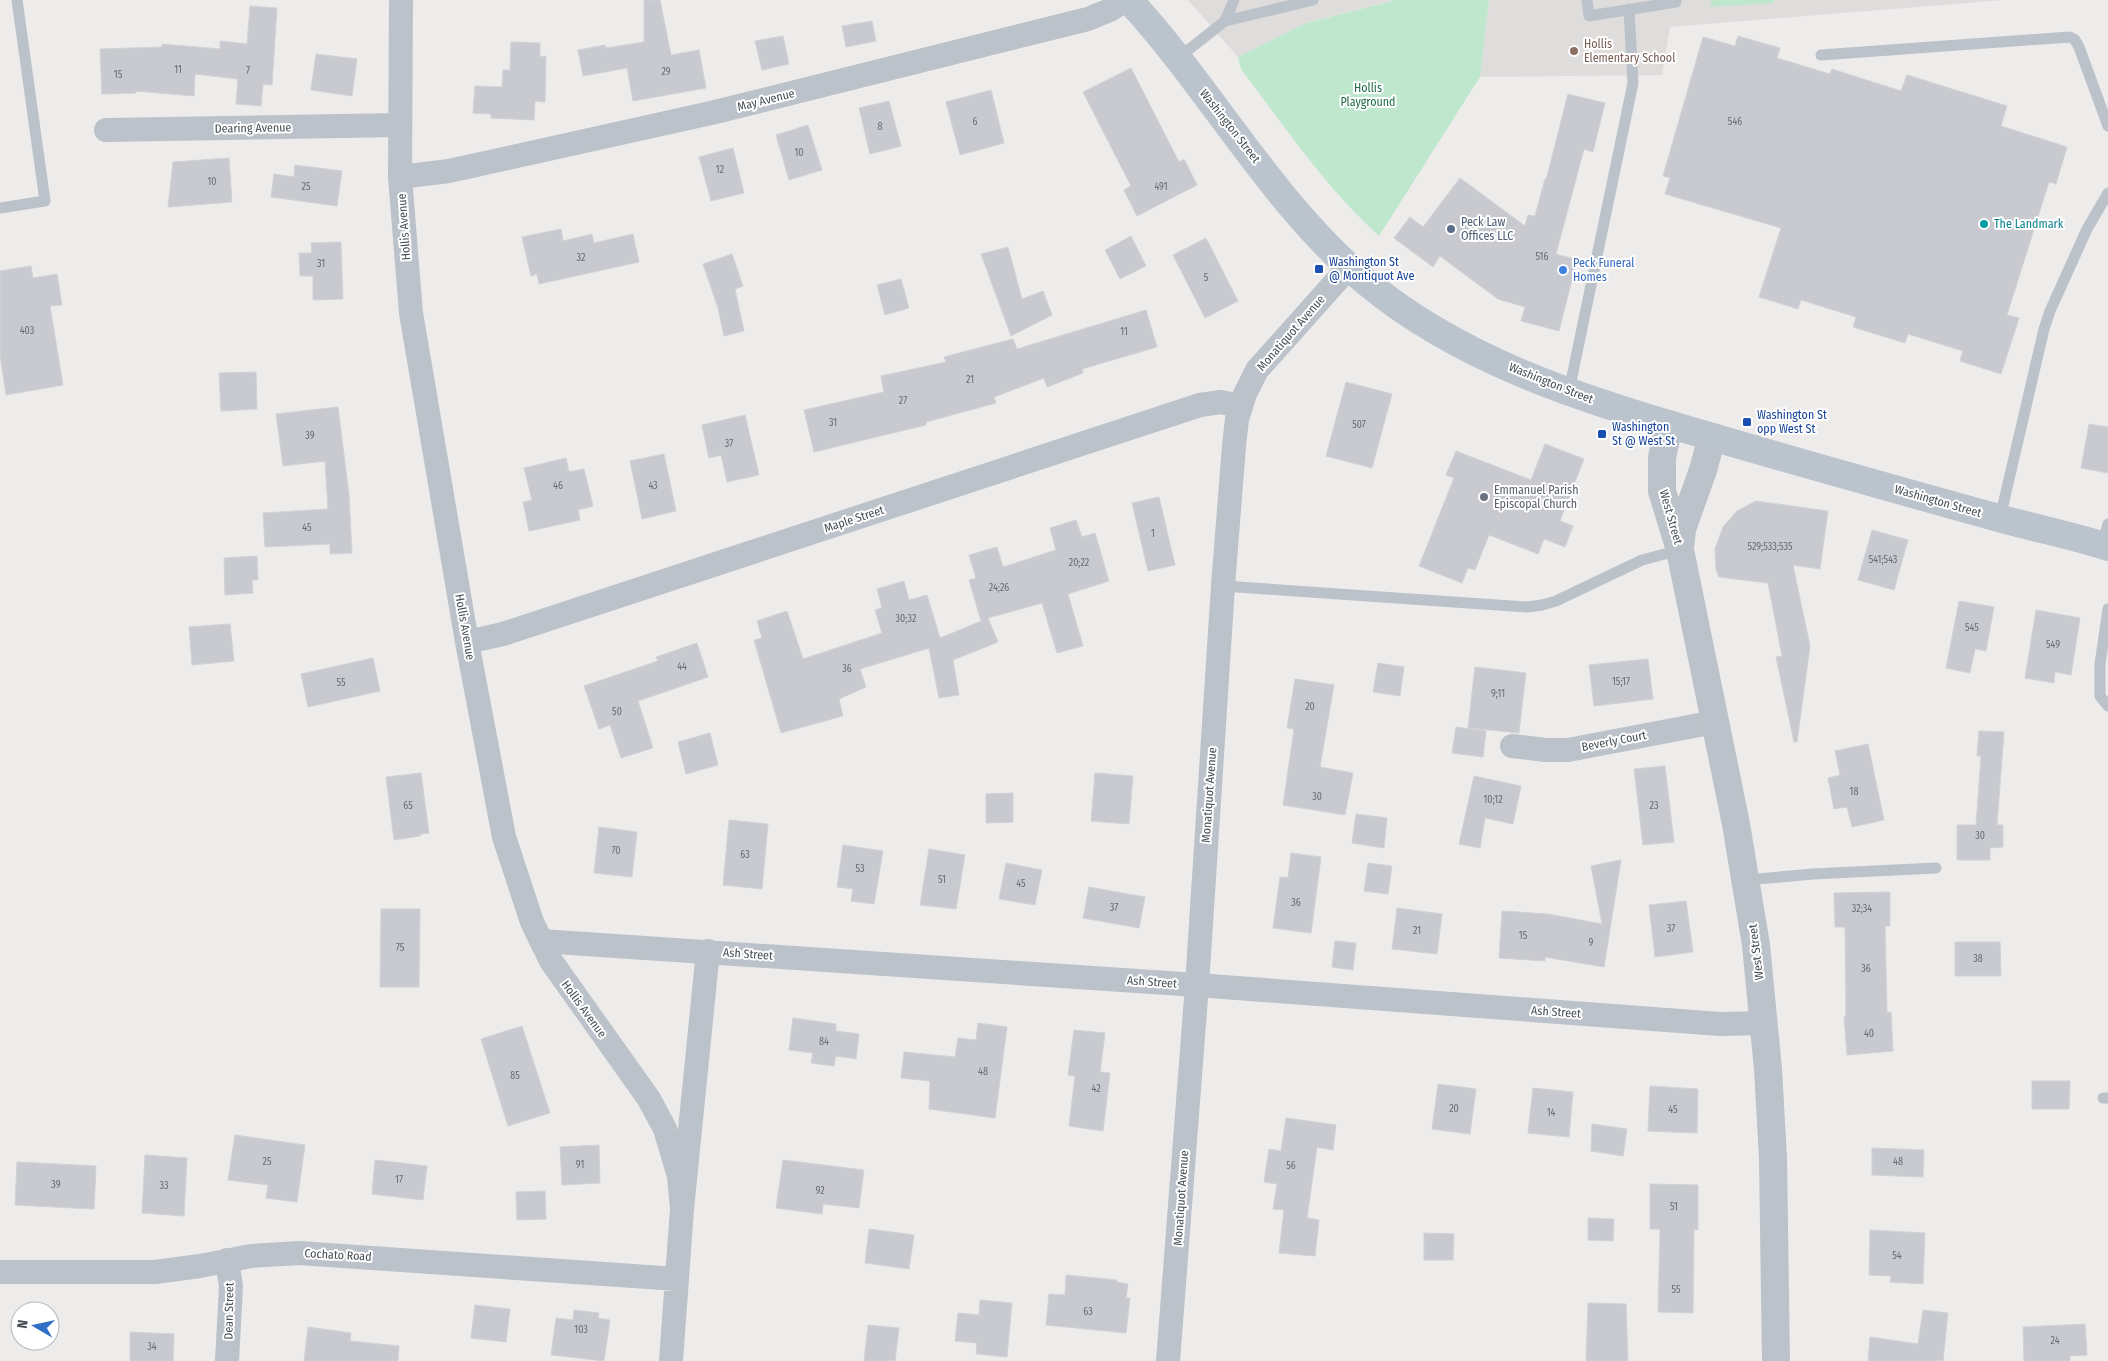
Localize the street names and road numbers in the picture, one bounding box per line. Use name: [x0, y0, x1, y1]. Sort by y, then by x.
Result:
street label: May Avenue: [736, 86, 796, 114]
street label: Washington Street: [1197, 86, 1263, 166]
street label: Dearing Avenue: [215, 120, 292, 136]
street label: Hollis Avenue: [395, 193, 413, 261]
street label: Monatiquot Avenue: [1254, 292, 1328, 374]
street label: Washington Street: [1507, 360, 1595, 406]
street label: Washington Street: [1893, 482, 1983, 520]
street label: West Street: [1657, 488, 1685, 546]
street label: Maple Street: [822, 503, 886, 535]
street label: Hollis Avenue: [452, 593, 478, 661]
street label: Beverly Court: [1580, 728, 1648, 754]
street label: Monatiquot Avenue: [1199, 747, 1219, 843]
street label: West Street: [1746, 923, 1766, 981]
street label: Ash Street: [723, 945, 774, 963]
street label: Ash Street: [1127, 973, 1178, 991]
street label: Hollis Avenue: [559, 978, 609, 1040]
street label: Ash Street: [1531, 1003, 1582, 1021]
street label: Monatiquot Avenue: [1171, 1150, 1191, 1246]
street label: Cochato Road: [304, 1246, 372, 1264]
street label: Dean Street: [222, 1282, 237, 1340]

